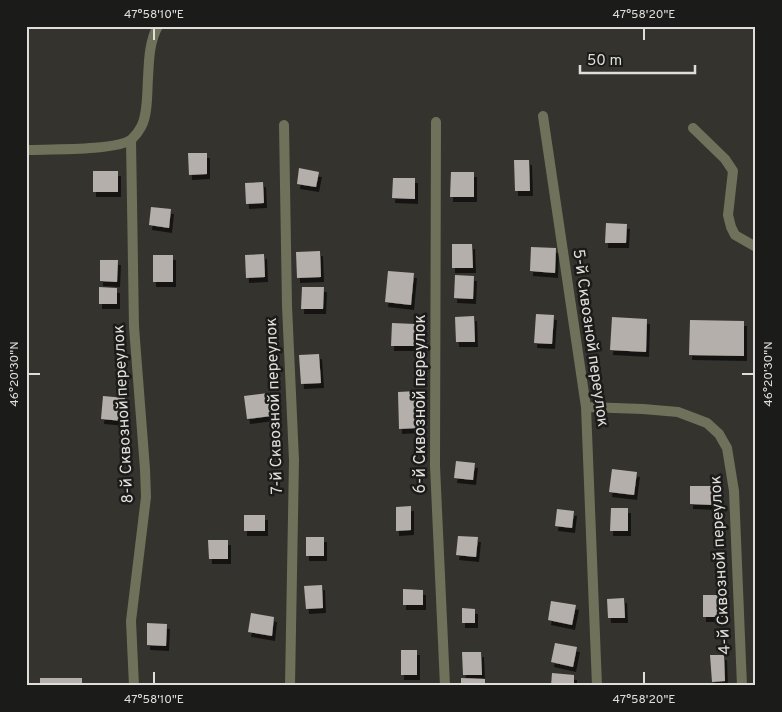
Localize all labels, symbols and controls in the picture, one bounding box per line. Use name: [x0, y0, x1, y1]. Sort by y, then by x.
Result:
text: 47°58'10"E: [124, 7, 184, 23]
text: 47°58'20"E: [613, 7, 675, 23]
scale bar: [580, 42, 694, 74]
text: 50 m: [587, 52, 622, 71]
street label: 5-й Сквозной переулок: [568, 248, 612, 428]
street label: 6-й Сквозной переулок: [411, 314, 431, 494]
street label: 7-й Сквозной переулок: [262, 317, 288, 495]
street label: 8-й Сквозной переулок: [109, 324, 139, 504]
text: 46°20'30"N: [7, 341, 23, 407]
text: 46°20'30"N: [761, 341, 777, 407]
street label: 4-й Сквозной переулок: [706, 475, 736, 655]
text: 47°58'10"E: [124, 692, 184, 708]
text: 47°58'20"E: [613, 692, 675, 708]

